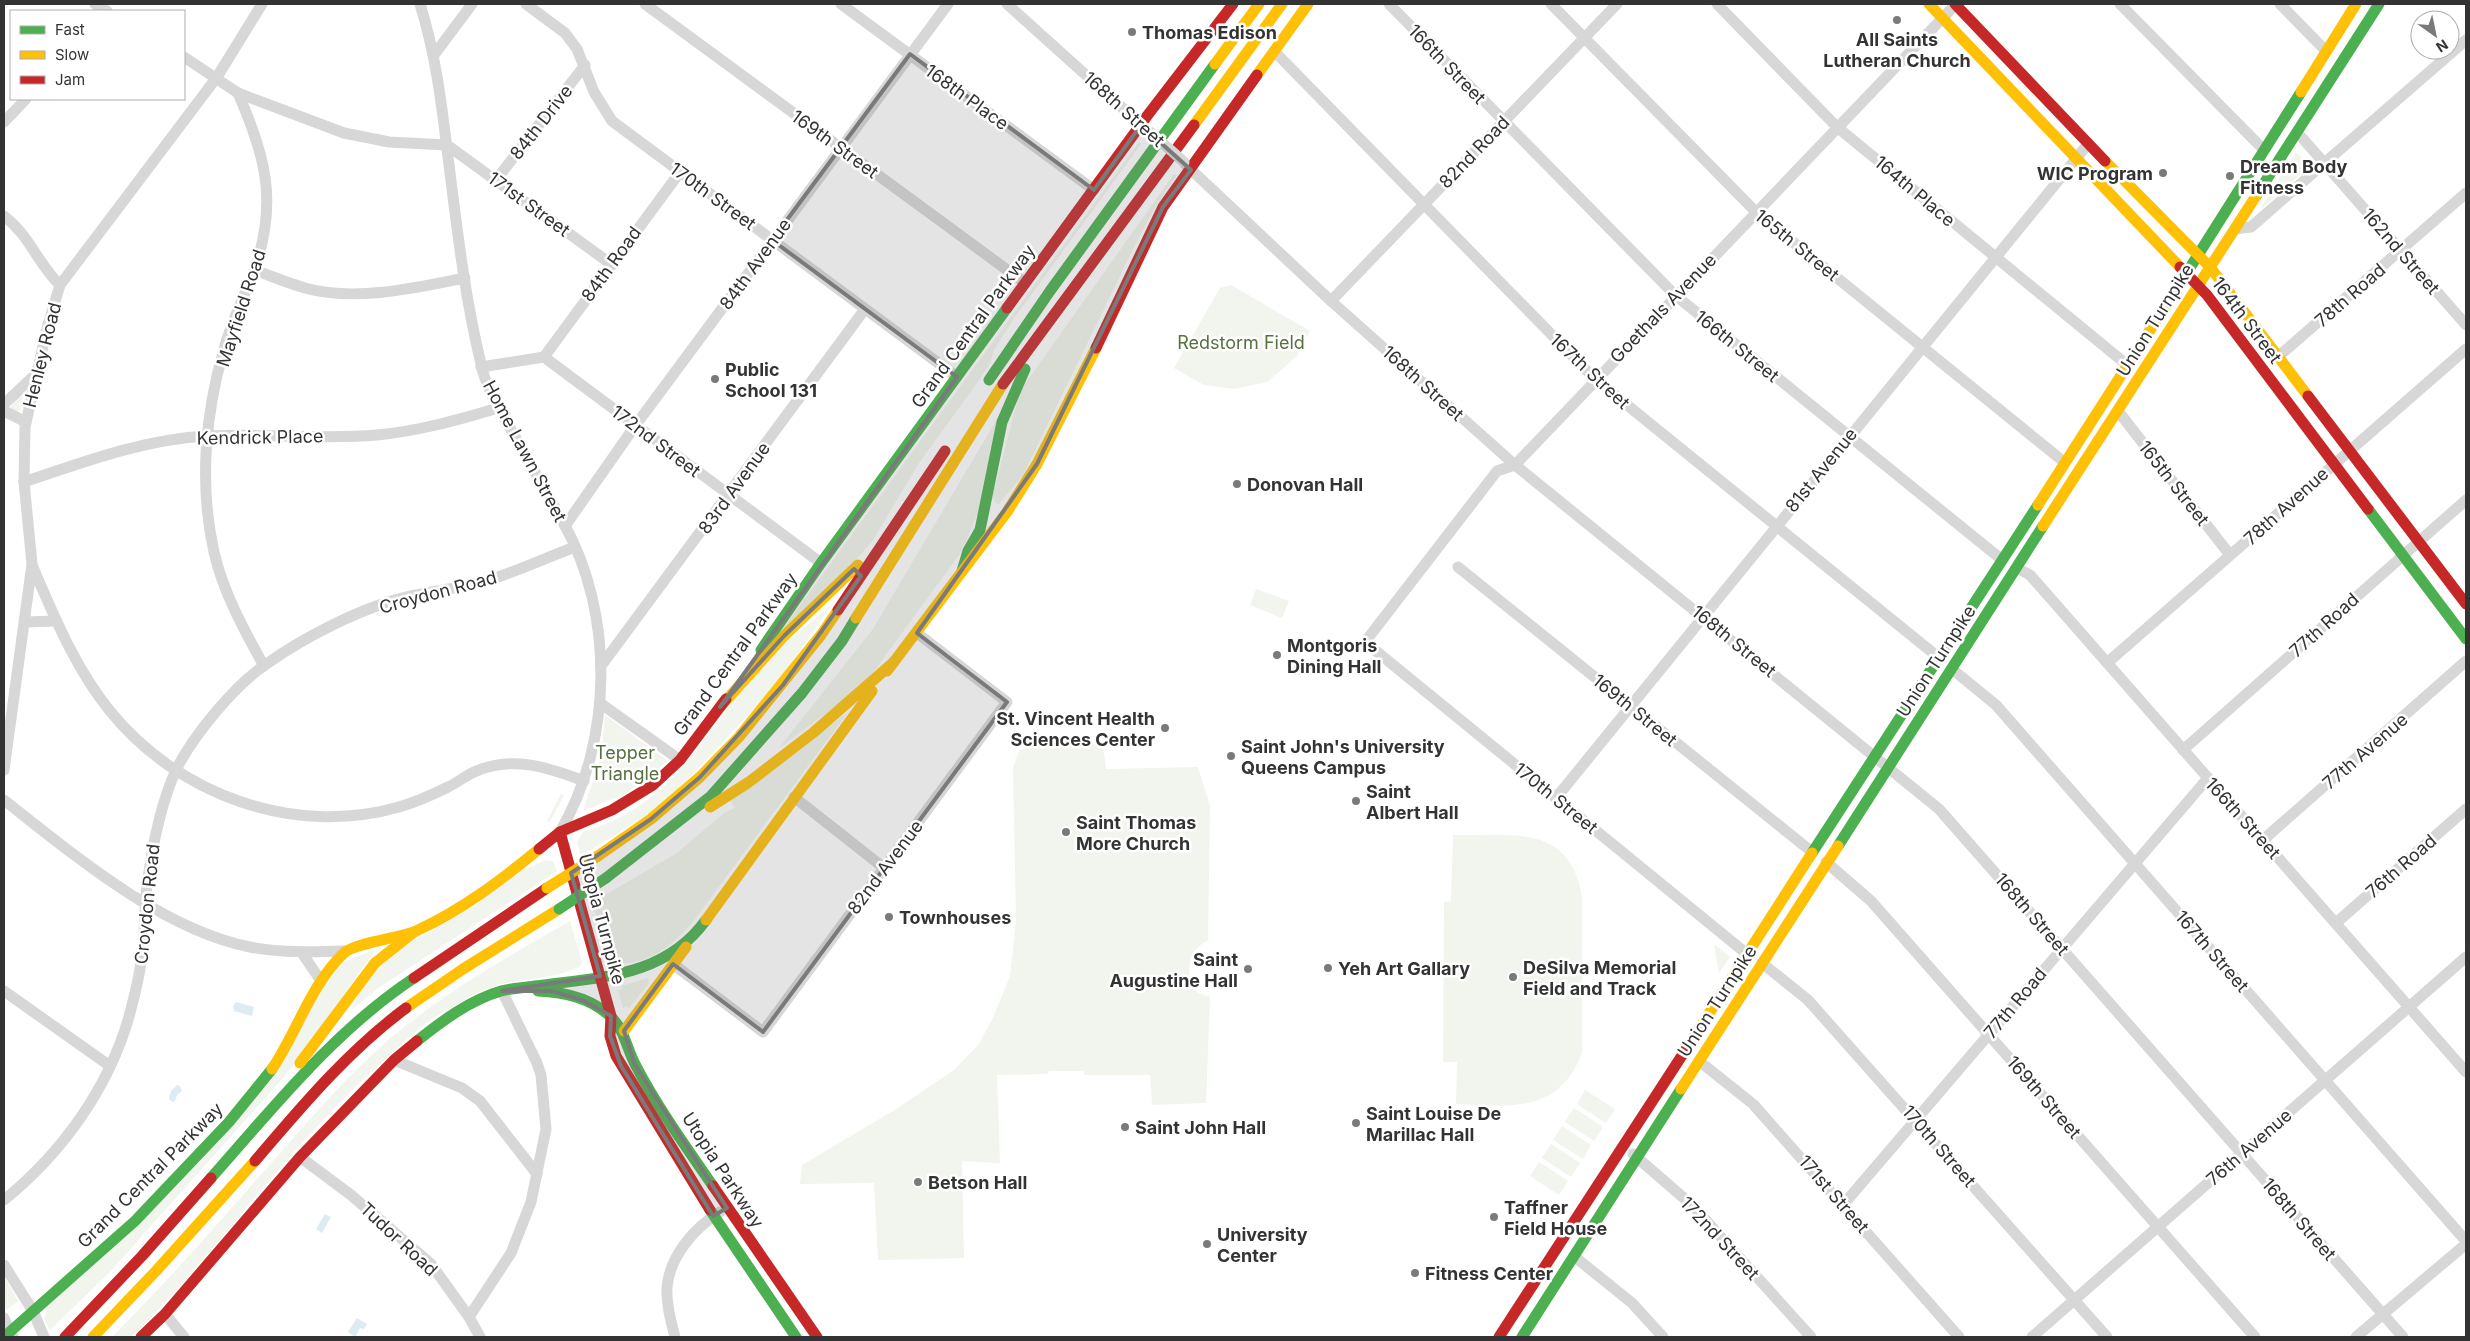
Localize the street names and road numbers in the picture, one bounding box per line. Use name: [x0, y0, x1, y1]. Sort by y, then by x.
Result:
street label: 166th Street: [1404, 20, 1490, 108]
street label: 168th Place: [921, 60, 1013, 134]
street label: 168th Street: [1079, 67, 1169, 151]
street label: 84th Drive: [505, 80, 577, 164]
street label: 169th Street: [787, 105, 883, 183]
street label: 82nd Road: [1434, 112, 1514, 192]
street label: 164th Place: [1871, 151, 1959, 231]
street label: 170th Street: [666, 158, 760, 234]
street label: 171st Street: [484, 167, 574, 241]
street label: 162nd Street: [2358, 204, 2444, 298]
street label: 165th Street: [1751, 205, 1843, 285]
street label: 84th Avenue: [715, 214, 795, 314]
street label: 84th Road: [577, 222, 645, 306]
street label: Grand Central Parkway: [907, 240, 1039, 412]
street label: Mayfield Road: [212, 247, 270, 369]
street label: Goethals Avenue: [1606, 249, 1720, 367]
street label: 78th Road: [2311, 259, 2389, 331]
street label: Union Turnpike: [2112, 260, 2198, 380]
street label: 164th Street: [2208, 273, 2286, 367]
street label: Henley Road: [19, 300, 65, 410]
street label: 166th Street: [1691, 306, 1783, 386]
street label: 167th Street: [1546, 329, 1634, 413]
street label: 168th Street: [1378, 341, 1468, 425]
street label: Home Lawn Street: [479, 377, 571, 525]
street label: 172nd Street: [607, 401, 705, 481]
street label: 81st Avenue: [1781, 424, 1861, 516]
street label: Kendrick Place: [196, 425, 324, 449]
street label: 165th Street: [2134, 436, 2214, 530]
street label: 83rd Avenue: [694, 438, 774, 538]
street label: 78th Avenue: [2240, 463, 2332, 549]
street label: Croydon Road: [377, 566, 499, 618]
street label: Grand Central Parkway: [669, 568, 801, 740]
street label: 77th Road: [2285, 589, 2363, 661]
street label: 168th Street: [1688, 601, 1780, 681]
street label: Union Turnpike: [1892, 601, 1980, 721]
street label: 169th Street: [1589, 670, 1681, 750]
street label: 77th Avenue: [2318, 708, 2412, 794]
street label: 170th Street: [1510, 758, 1602, 838]
street label: 166th Street: [2201, 773, 2285, 863]
street label: 82nd Avenue: [843, 816, 927, 918]
street label: 76th Road: [2362, 830, 2440, 902]
street label: Croydon Road: [130, 843, 164, 965]
street label: Utopia Turnpike: [574, 851, 630, 987]
street label: 168th Street: [1991, 869, 2073, 959]
street label: 167th Street: [2171, 906, 2253, 996]
street label: Union Turnpike: [1673, 941, 1761, 1061]
street label: 77th Road: [1979, 963, 2051, 1043]
street label: 169th Street: [2003, 1052, 2086, 1143]
street label: Grand Central Parkway: [73, 1098, 227, 1252]
street label: 170th Street: [1898, 1101, 1980, 1191]
street label: 76th Avenue: [2202, 1104, 2296, 1190]
street label: Utopia Parkway: [678, 1108, 768, 1232]
street label: 171st Street: [1795, 1151, 1874, 1237]
street label: 168th Street: [2258, 1174, 2340, 1264]
street label: 172nd Street: [1676, 1192, 1764, 1284]
street label: Tudor Road: [356, 1198, 442, 1280]

